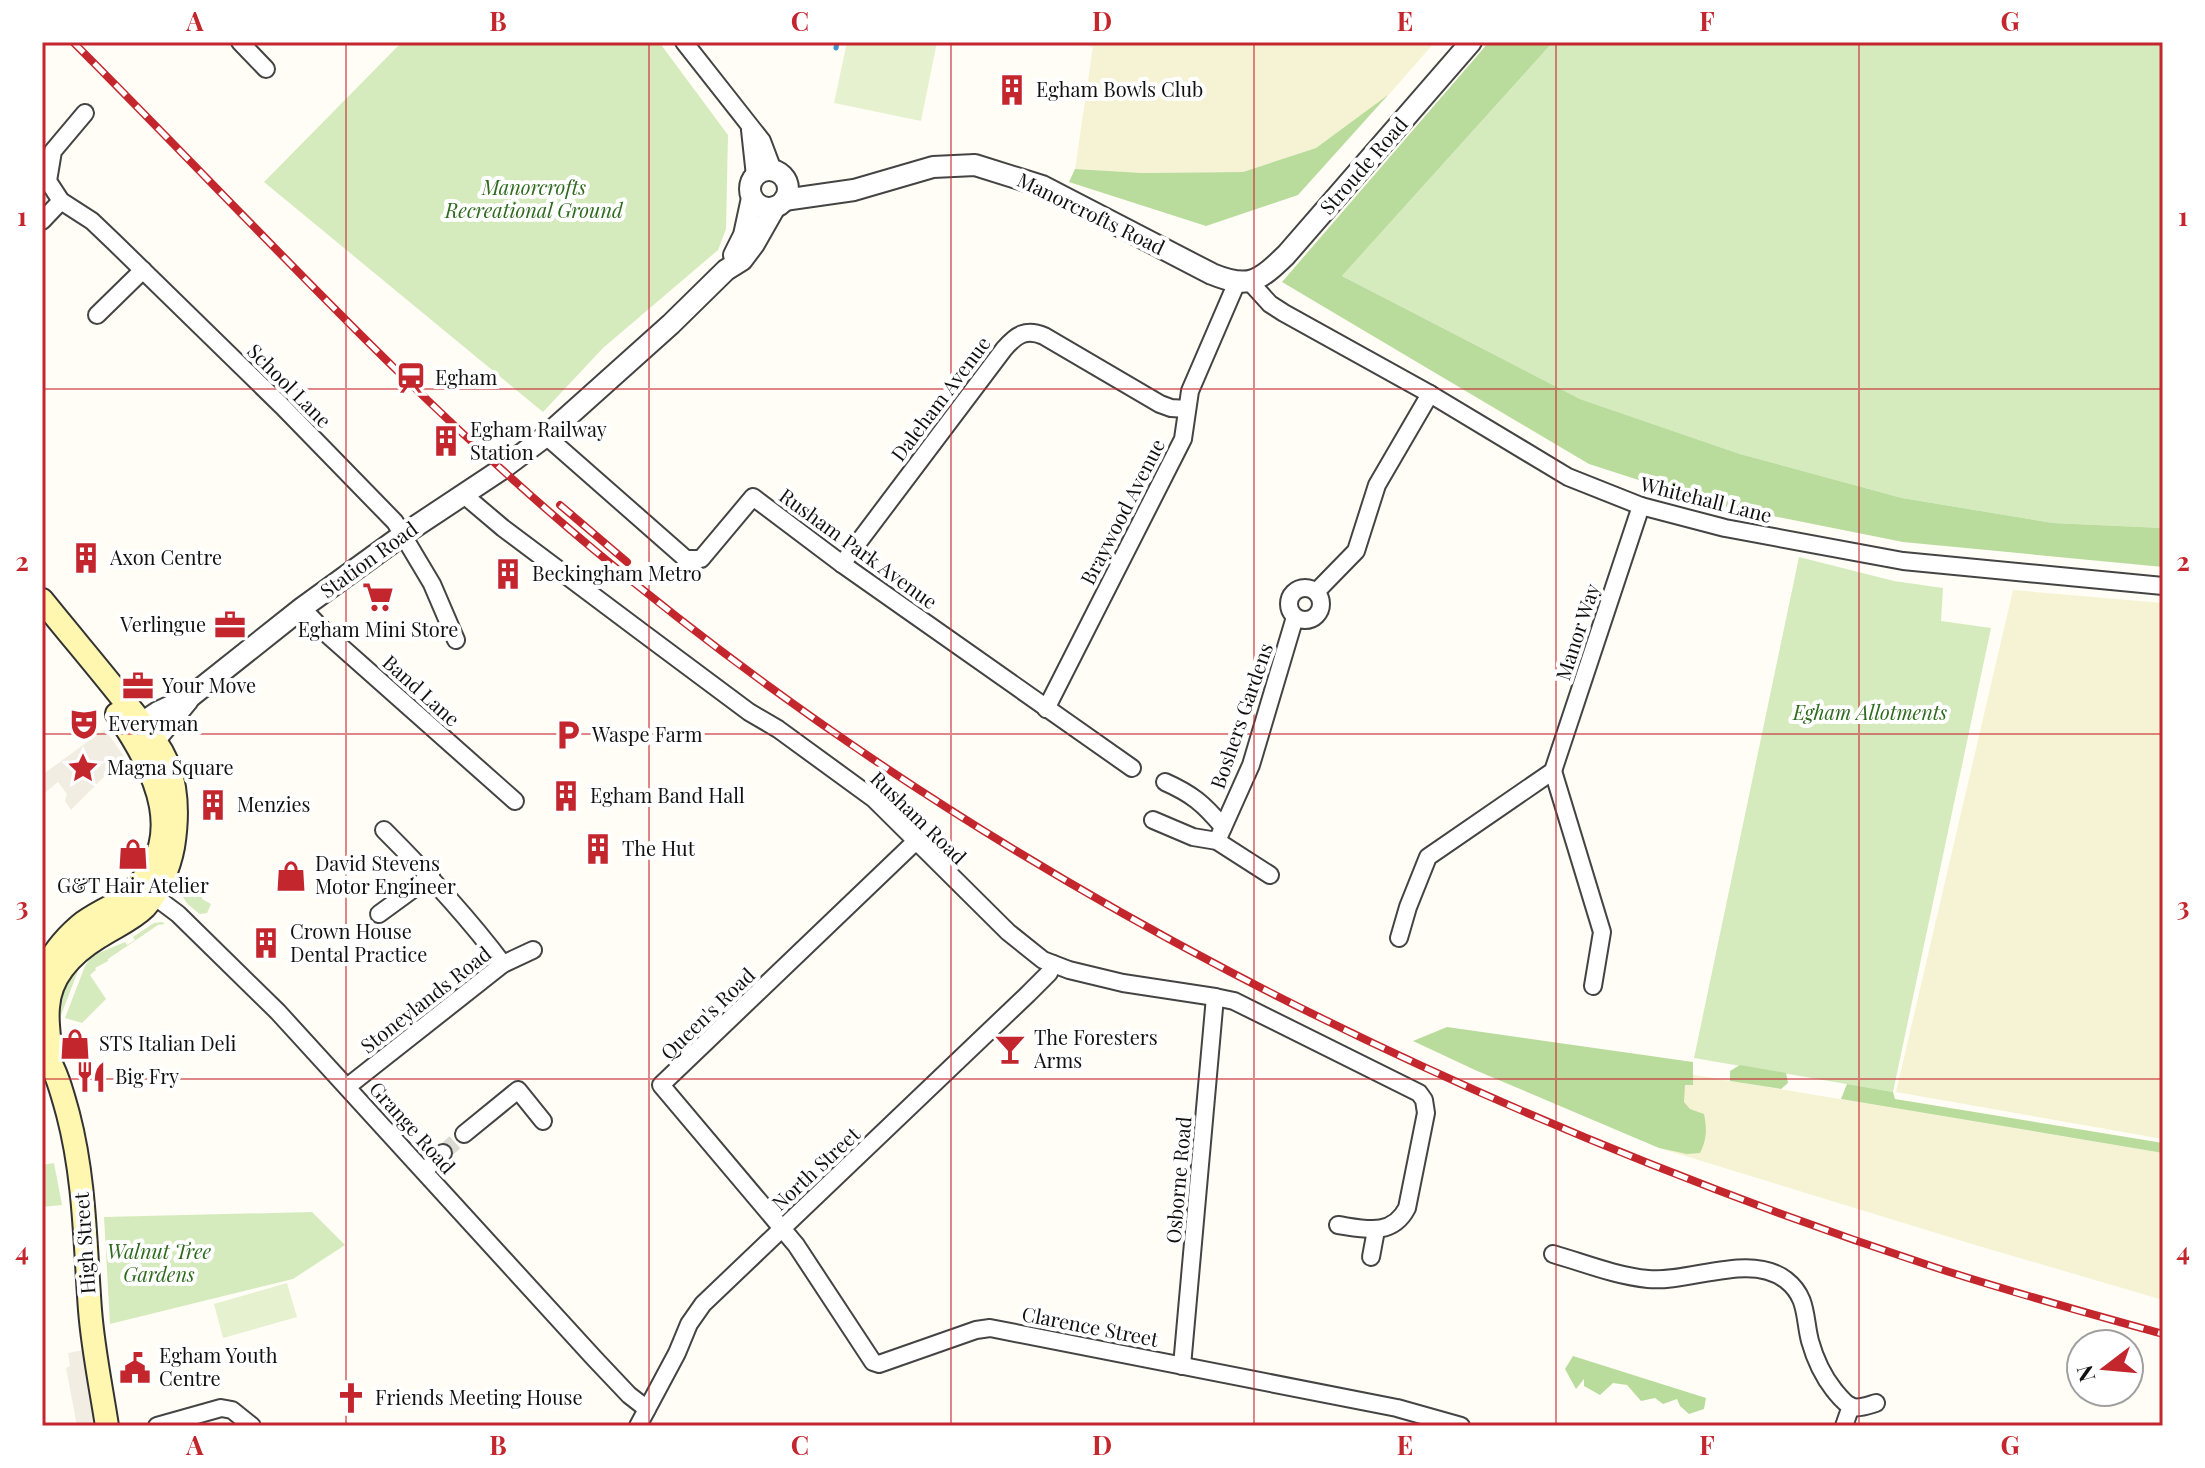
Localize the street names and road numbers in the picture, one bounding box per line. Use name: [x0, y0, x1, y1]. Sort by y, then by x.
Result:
street label: Stroude Road: [1313, 110, 1413, 220]
street label: Manorcrofts Road: [1013, 165, 1170, 260]
street label: Daleham Avenue: [884, 330, 996, 466]
street label: School Lane: [242, 337, 338, 433]
street label: Braywood Avenue: [1073, 434, 1170, 589]
street label: Whitehall Lane: [1637, 469, 1775, 528]
street label: Rusham Park Avenue: [774, 481, 943, 614]
street label: Station Road: [314, 514, 423, 603]
street label: Manor Way: [1548, 580, 1605, 683]
street label: Boshers Gardens: [1203, 639, 1278, 792]
street label: Band Lane: [378, 648, 466, 732]
street label: Rusham Road: [865, 764, 973, 870]
street label: Stoneylands Road: [354, 939, 496, 1058]
street label: Queen's Road: [654, 961, 760, 1065]
street label: Grange Road: [364, 1075, 462, 1179]
street label: Osborne Road: [1159, 1115, 1197, 1245]
street label: North Street: [765, 1120, 865, 1216]
street label: High Street: [66, 1190, 101, 1295]
street label: Clarence Street: [1020, 1299, 1162, 1352]

